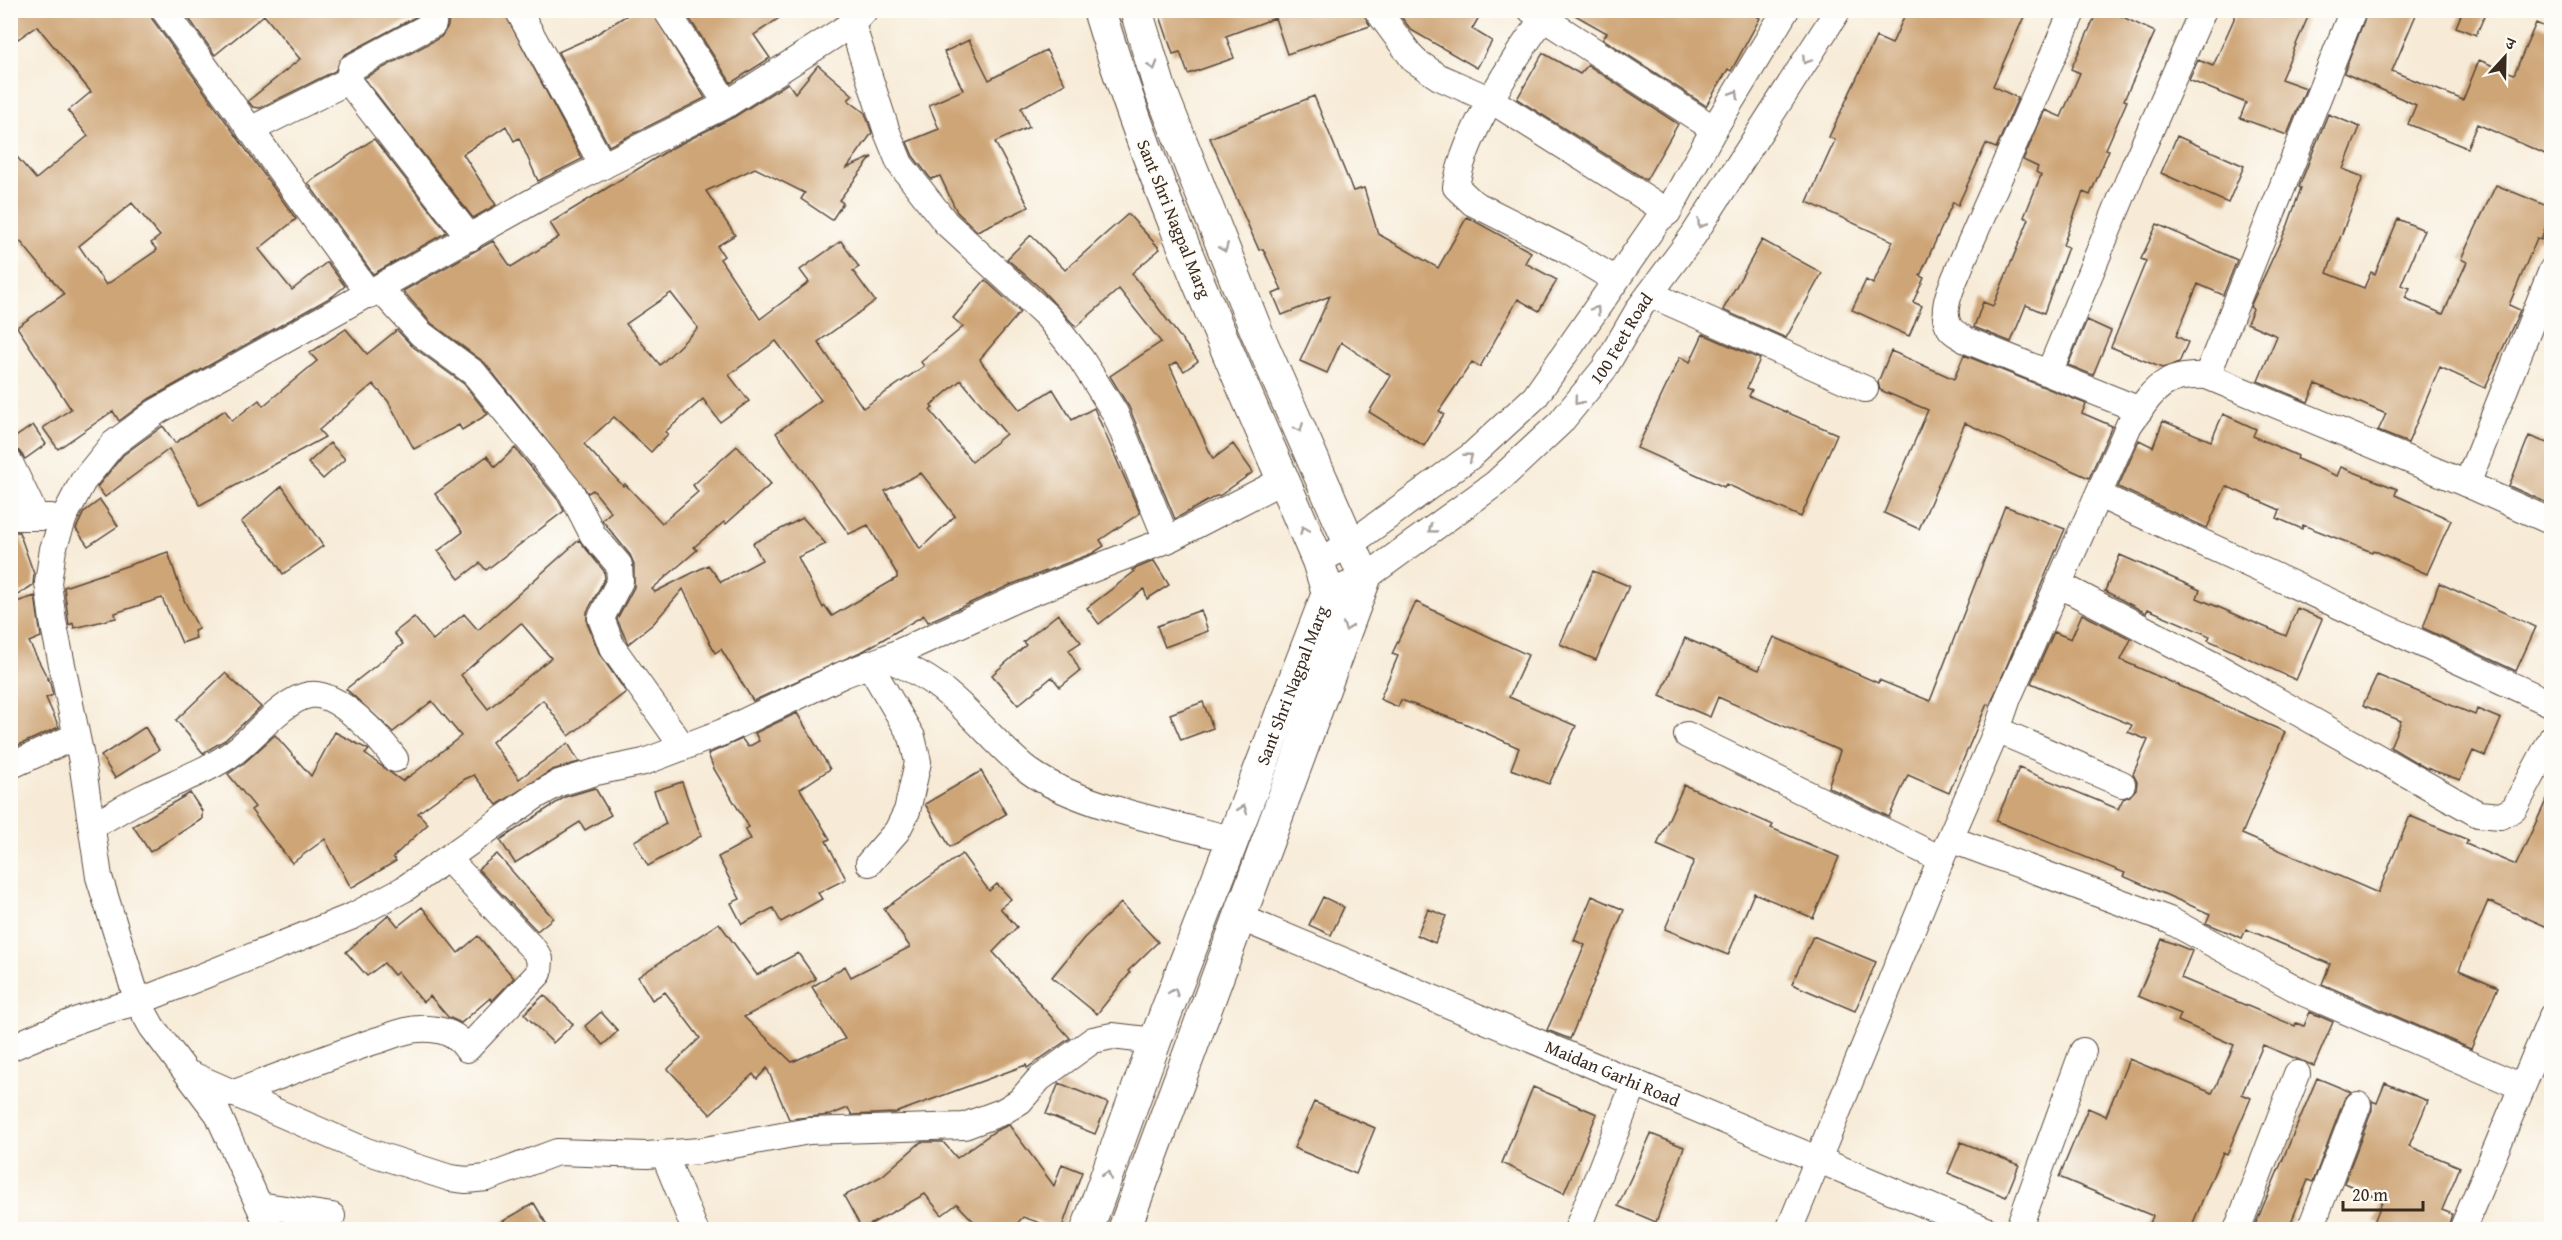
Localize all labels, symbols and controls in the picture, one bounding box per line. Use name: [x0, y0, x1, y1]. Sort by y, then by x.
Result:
north arrow: [2475, 27, 2535, 87]
text: उ: [2501, 30, 2521, 56]
one-way arrow: [1802, 53, 1813, 64]
one-way arrow: [1146, 60, 1158, 71]
one-way arrow: [1727, 90, 1739, 100]
street label: Sant Shri Nagpal Marg: [1130, 135, 1219, 302]
one-way arrow: [1696, 218, 1708, 228]
one-way arrow: [1216, 243, 1229, 253]
street label: 100 Feet Road: [1583, 287, 1659, 390]
one-way arrow: [1589, 305, 1600, 316]
one-way arrow: [1574, 394, 1585, 405]
one-way arrow: [1292, 422, 1304, 433]
one-way arrow: [1462, 453, 1473, 464]
one-way arrow: [1428, 522, 1439, 533]
one-way arrow: [1300, 525, 1312, 536]
street label: Sant Shri Nagpal Marg: [1249, 601, 1335, 769]
one-way arrow: [1342, 621, 1354, 632]
one-way arrow: [1236, 805, 1249, 815]
one-way arrow: [1167, 987, 1179, 998]
street label: Maidan Garhi Road: [1541, 1033, 1685, 1113]
one-way arrow: [1099, 1170, 1112, 1180]
scale bar: [2343, 1174, 2422, 1212]
text: 20 m: [2352, 1181, 2388, 1208]

